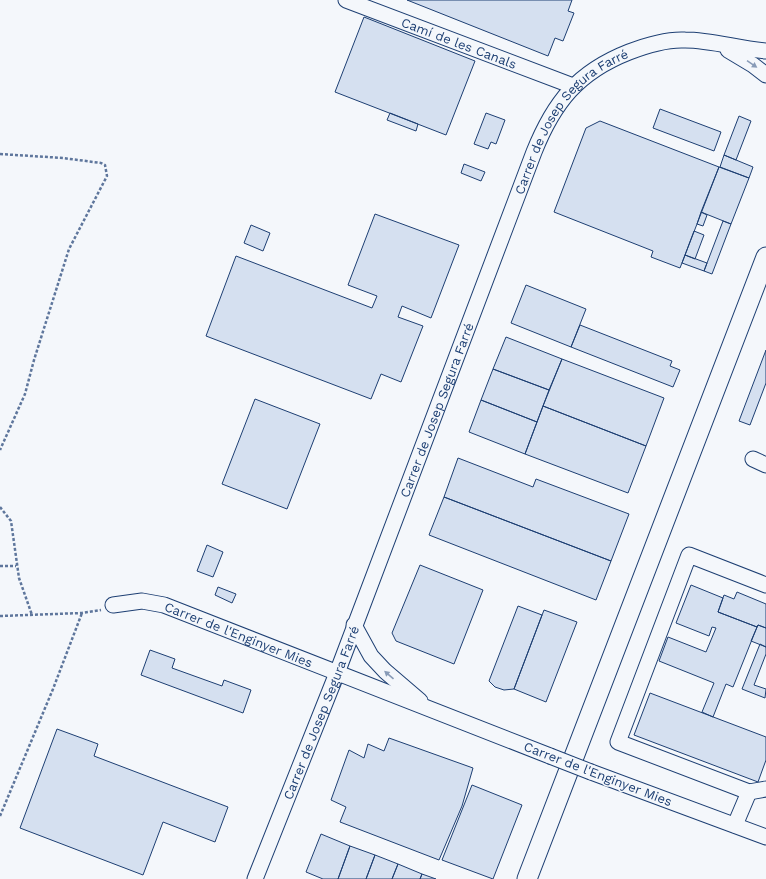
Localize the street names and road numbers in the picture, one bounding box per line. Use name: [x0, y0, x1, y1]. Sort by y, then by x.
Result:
street label: Camí de les Canals: [399, 14, 519, 72]
street label: Carrer de Josep Segura Farré: [511, 46, 630, 196]
street label: Carrer de Josep Segura Farré: [397, 320, 476, 499]
street label: Carrer de l'Enginyer Mies: [163, 599, 315, 670]
street label: Carrer de Josep Segura Farré: [280, 624, 362, 802]
street label: Carrer de l'Enginyer Mies: [522, 739, 674, 809]

